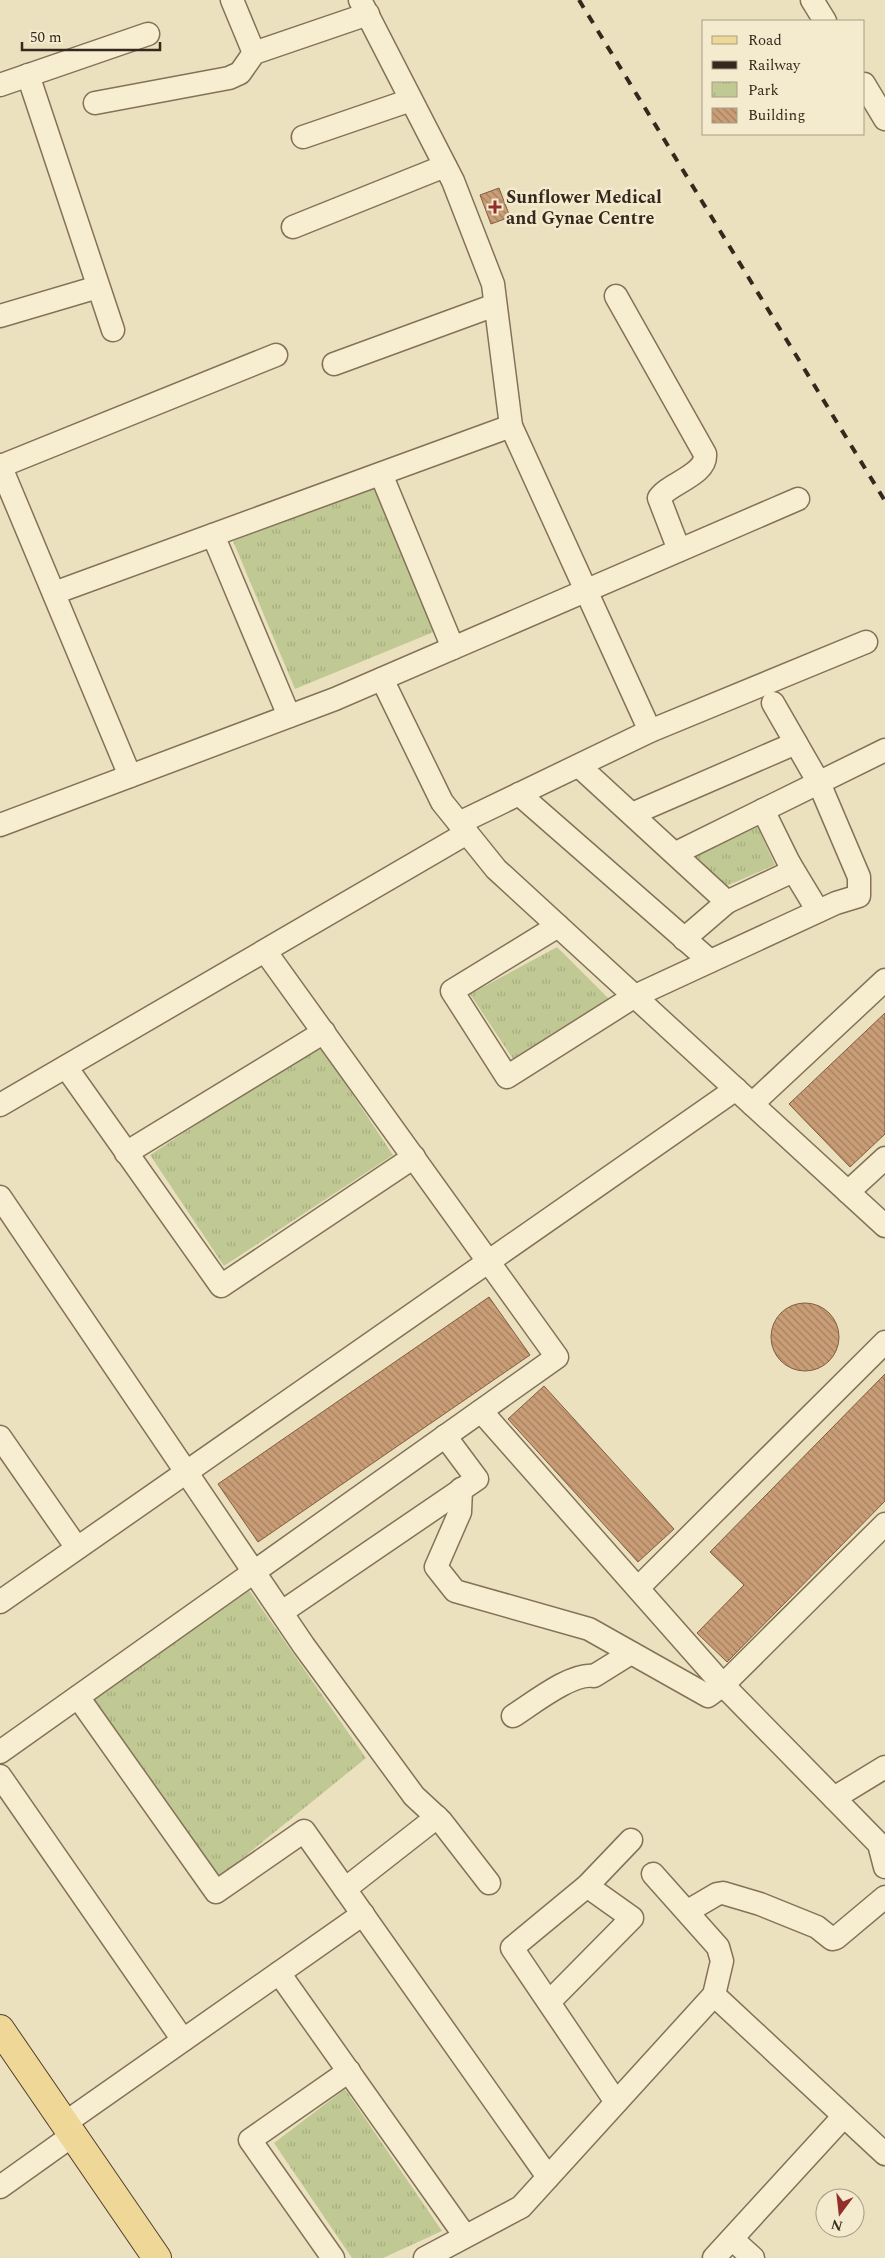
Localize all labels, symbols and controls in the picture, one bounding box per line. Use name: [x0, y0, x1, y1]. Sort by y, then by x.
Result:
scale bar: [22, 20, 160, 52]
legend: [702, 20, 865, 135]
text: 50 m: [30, 26, 62, 49]
text: Road: [748, 29, 782, 52]
text: Railway: [748, 54, 801, 77]
text: Park: [748, 79, 779, 102]
text: Building: [748, 104, 805, 127]
place label: Sunflower Medical and Gynae Centre: [506, 184, 662, 232]
marker: Sunflower Medical and Gynae Centre: [488, 200, 502, 214]
north arrow: [815, 2188, 865, 2238]
text: N: [829, 2213, 845, 2237]

